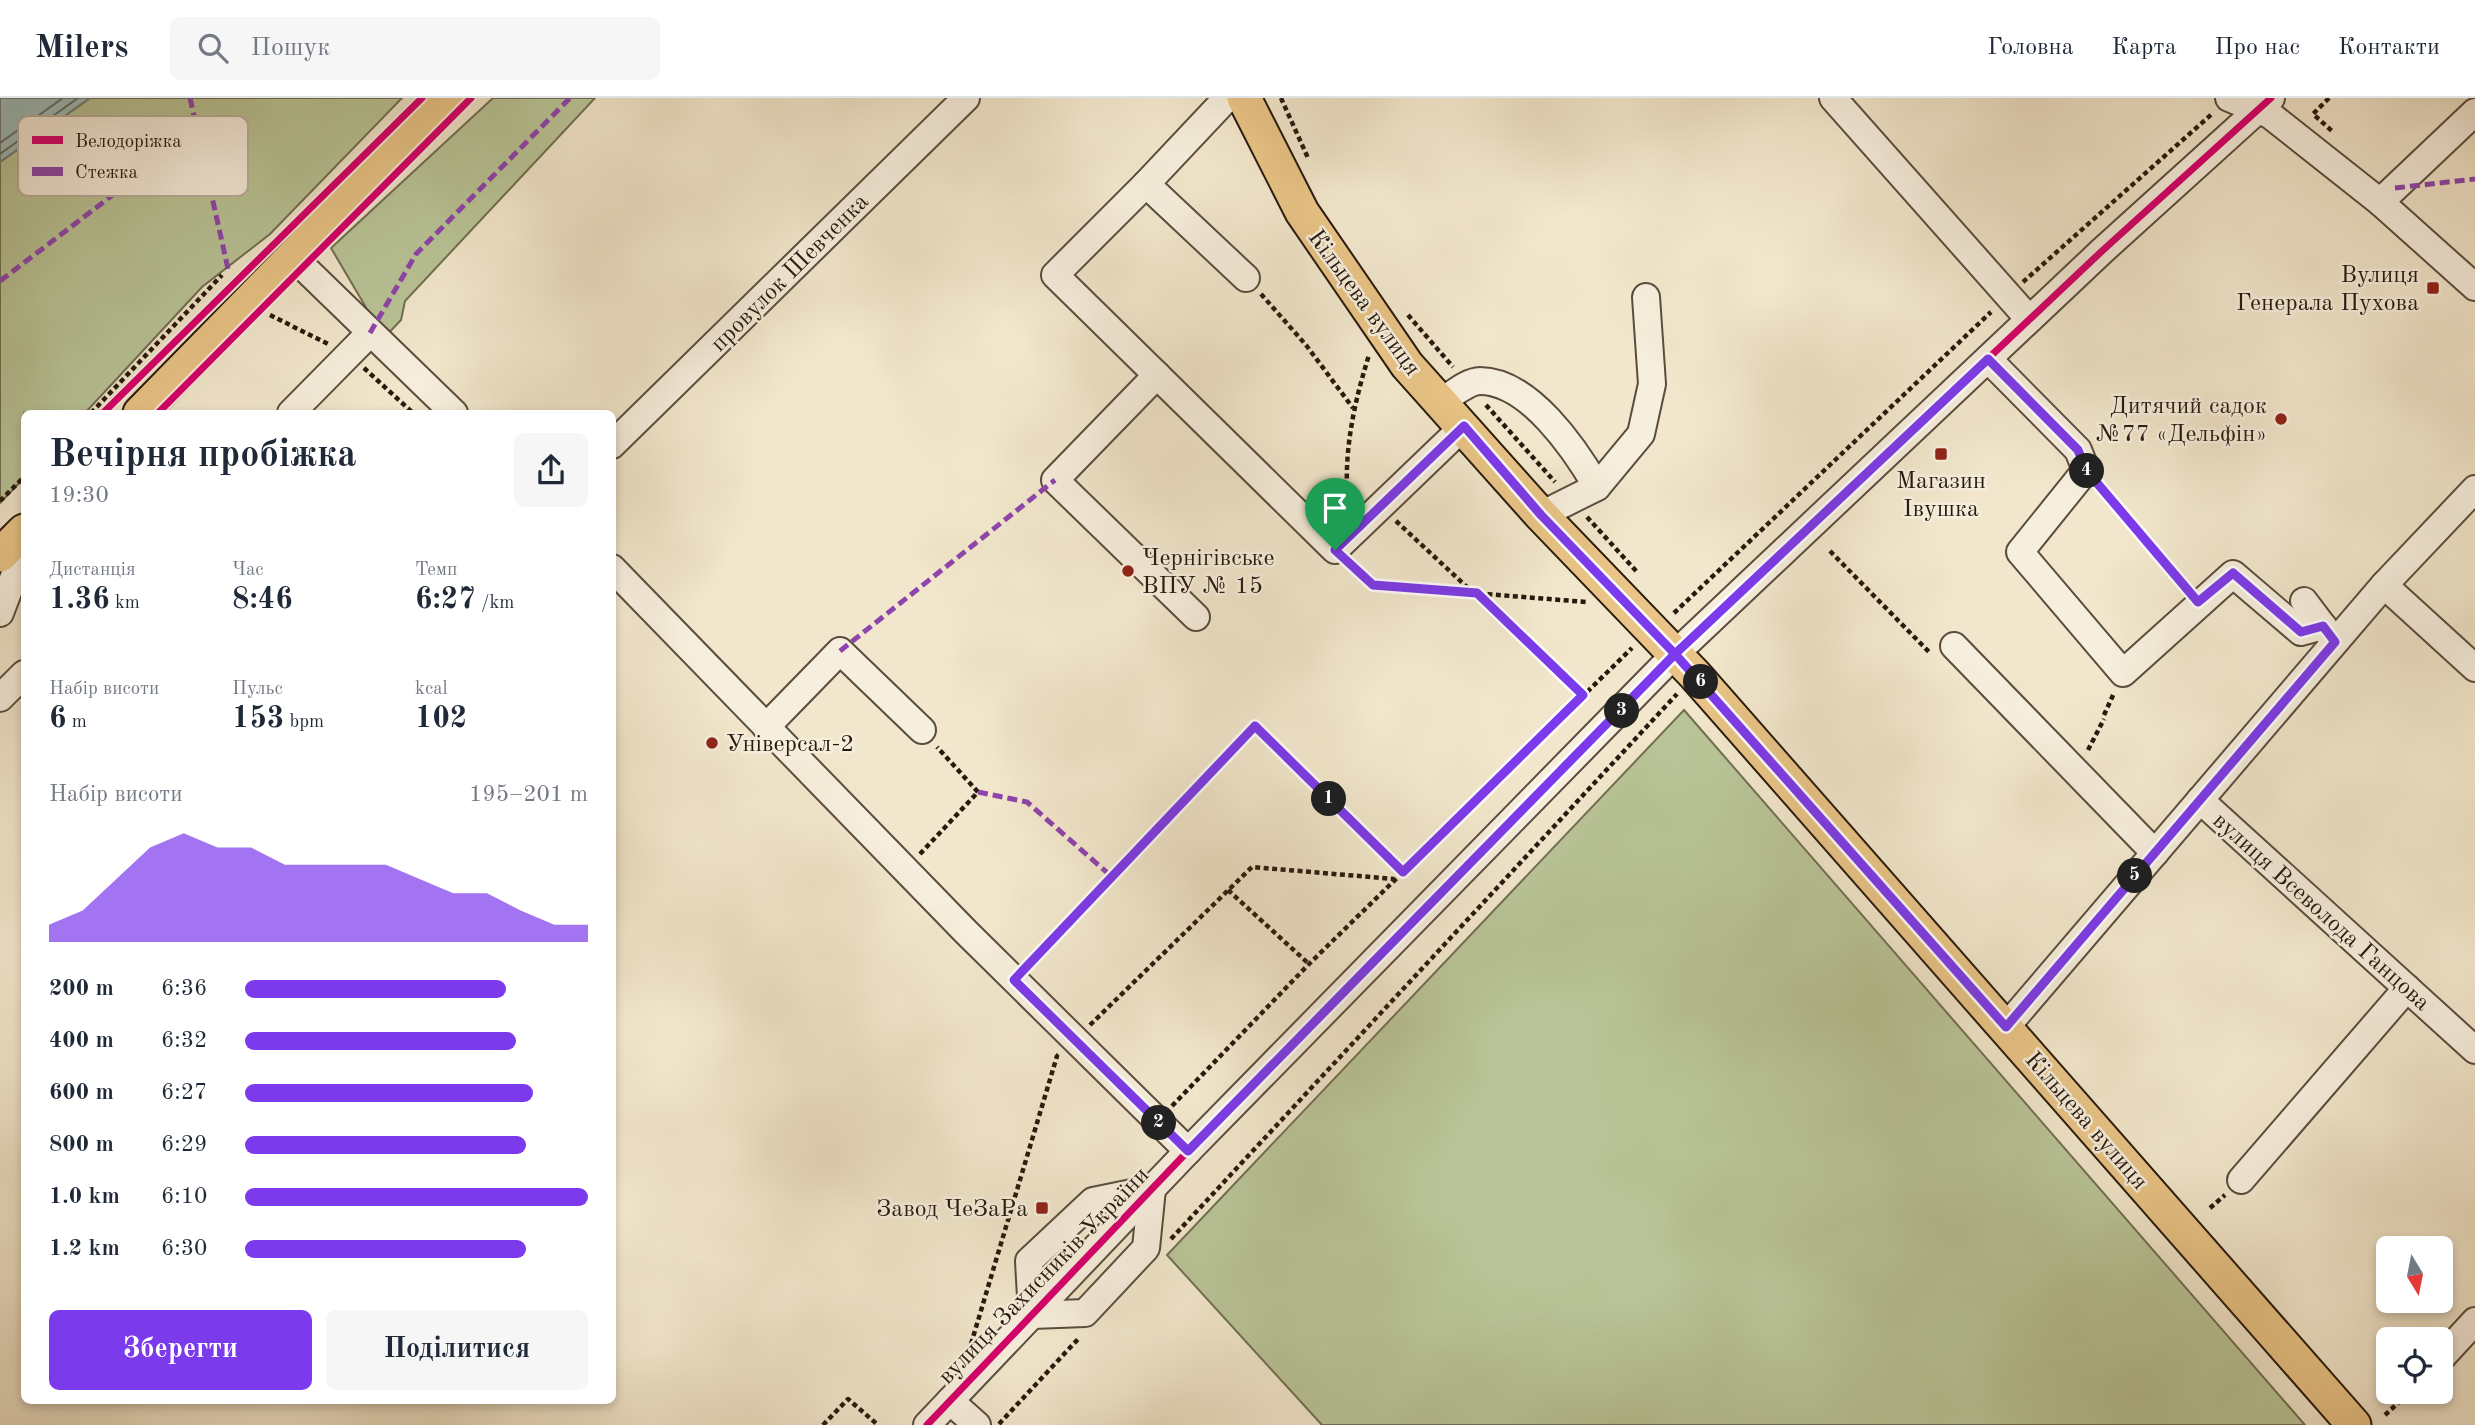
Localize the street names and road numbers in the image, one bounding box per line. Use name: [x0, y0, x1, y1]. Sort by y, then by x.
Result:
street label: провулок Шевченка: [707, 190, 874, 357]
street label: Кільцева вулиця: [1303, 226, 1424, 381]
street label: вулиця Всеволода Ганцова: [2207, 809, 2434, 1016]
street label: Кільцева вулиця: [2019, 1048, 2152, 1195]
street label: вулиця Захисників України: [935, 1163, 1154, 1390]

